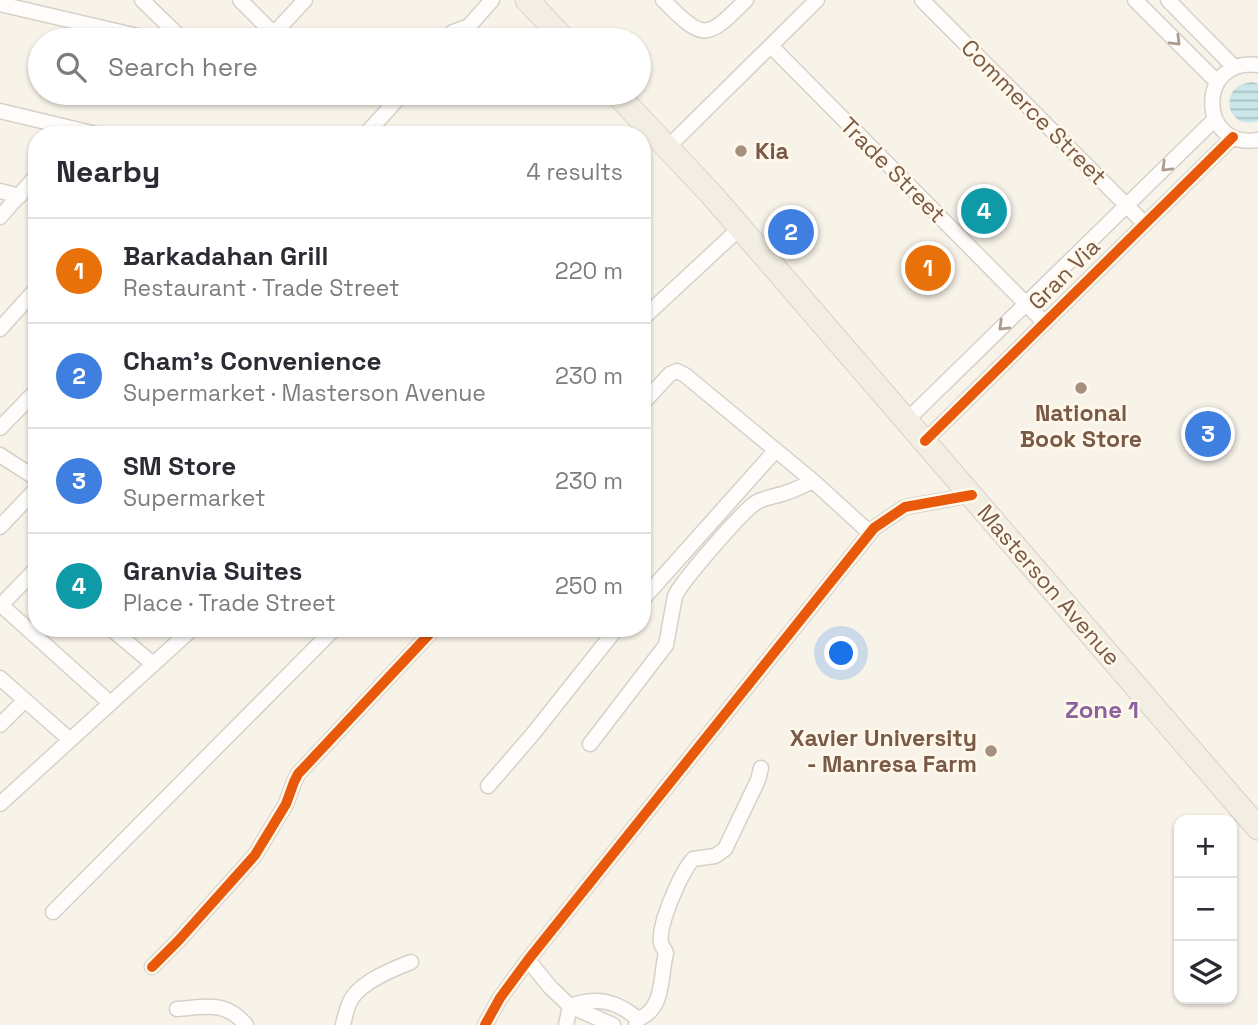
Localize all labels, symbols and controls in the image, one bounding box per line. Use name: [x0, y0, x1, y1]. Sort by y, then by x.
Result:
search box: [28, 28, 651, 105]
street label: Commerce Street: [955, 33, 1113, 191]
one-way arrow: [1168, 33, 1180, 45]
icon: search: [52, 48, 90, 86]
text: Search here: [108, 50, 258, 84]
street label: Trade Street: [834, 111, 952, 229]
place label: Kia: [755, 136, 789, 166]
marker: Kia: [733, 143, 749, 159]
text: Nearby: [56, 152, 160, 191]
text: 4 results: [526, 157, 623, 187]
one-way arrow: [1161, 158, 1174, 171]
pin: 4: [961, 185, 1007, 237]
pin: 2: [768, 206, 814, 258]
street label: Gran Via: [1022, 232, 1106, 316]
text: Barkadahan Grill: [123, 239, 328, 273]
pin: 1: [905, 242, 951, 294]
text: 1: [74, 256, 84, 286]
text: 220 m: [555, 256, 623, 286]
text: Restaurant · Trade Street: [123, 273, 400, 303]
one-way arrow: [998, 317, 1011, 330]
text: Cham's Convenience: [123, 344, 382, 378]
text: 2: [72, 361, 86, 391]
text: 230 m: [555, 361, 623, 391]
text: Supermarket · Masterson Avenue: [123, 378, 486, 408]
marker: National Book Store: [1073, 380, 1089, 396]
place label: National Book Store: [1020, 398, 1142, 454]
pin: 3: [1185, 408, 1231, 460]
text: SM Store: [123, 449, 236, 483]
text: 3: [72, 466, 86, 496]
text: 230 m: [555, 466, 623, 496]
text: Supermarket: [123, 483, 265, 513]
street label: Masterson Avenue: [971, 498, 1127, 672]
text: Granvia Suites: [123, 554, 302, 588]
text: 4: [72, 571, 86, 601]
text: 250 m: [555, 571, 623, 601]
text: Place · Trade Street: [123, 588, 336, 618]
your location: [824, 636, 858, 670]
district label: Zone 1: [1065, 694, 1139, 725]
place label: Xavier University - Manresa Farm: [790, 723, 977, 779]
marker: Xavier University - Manresa Farm: [983, 743, 999, 759]
map controls: [1174, 815, 1237, 1004]
button: +: [1174, 815, 1237, 878]
button: −: [1174, 878, 1237, 941]
button: layers: [1174, 941, 1237, 1004]

